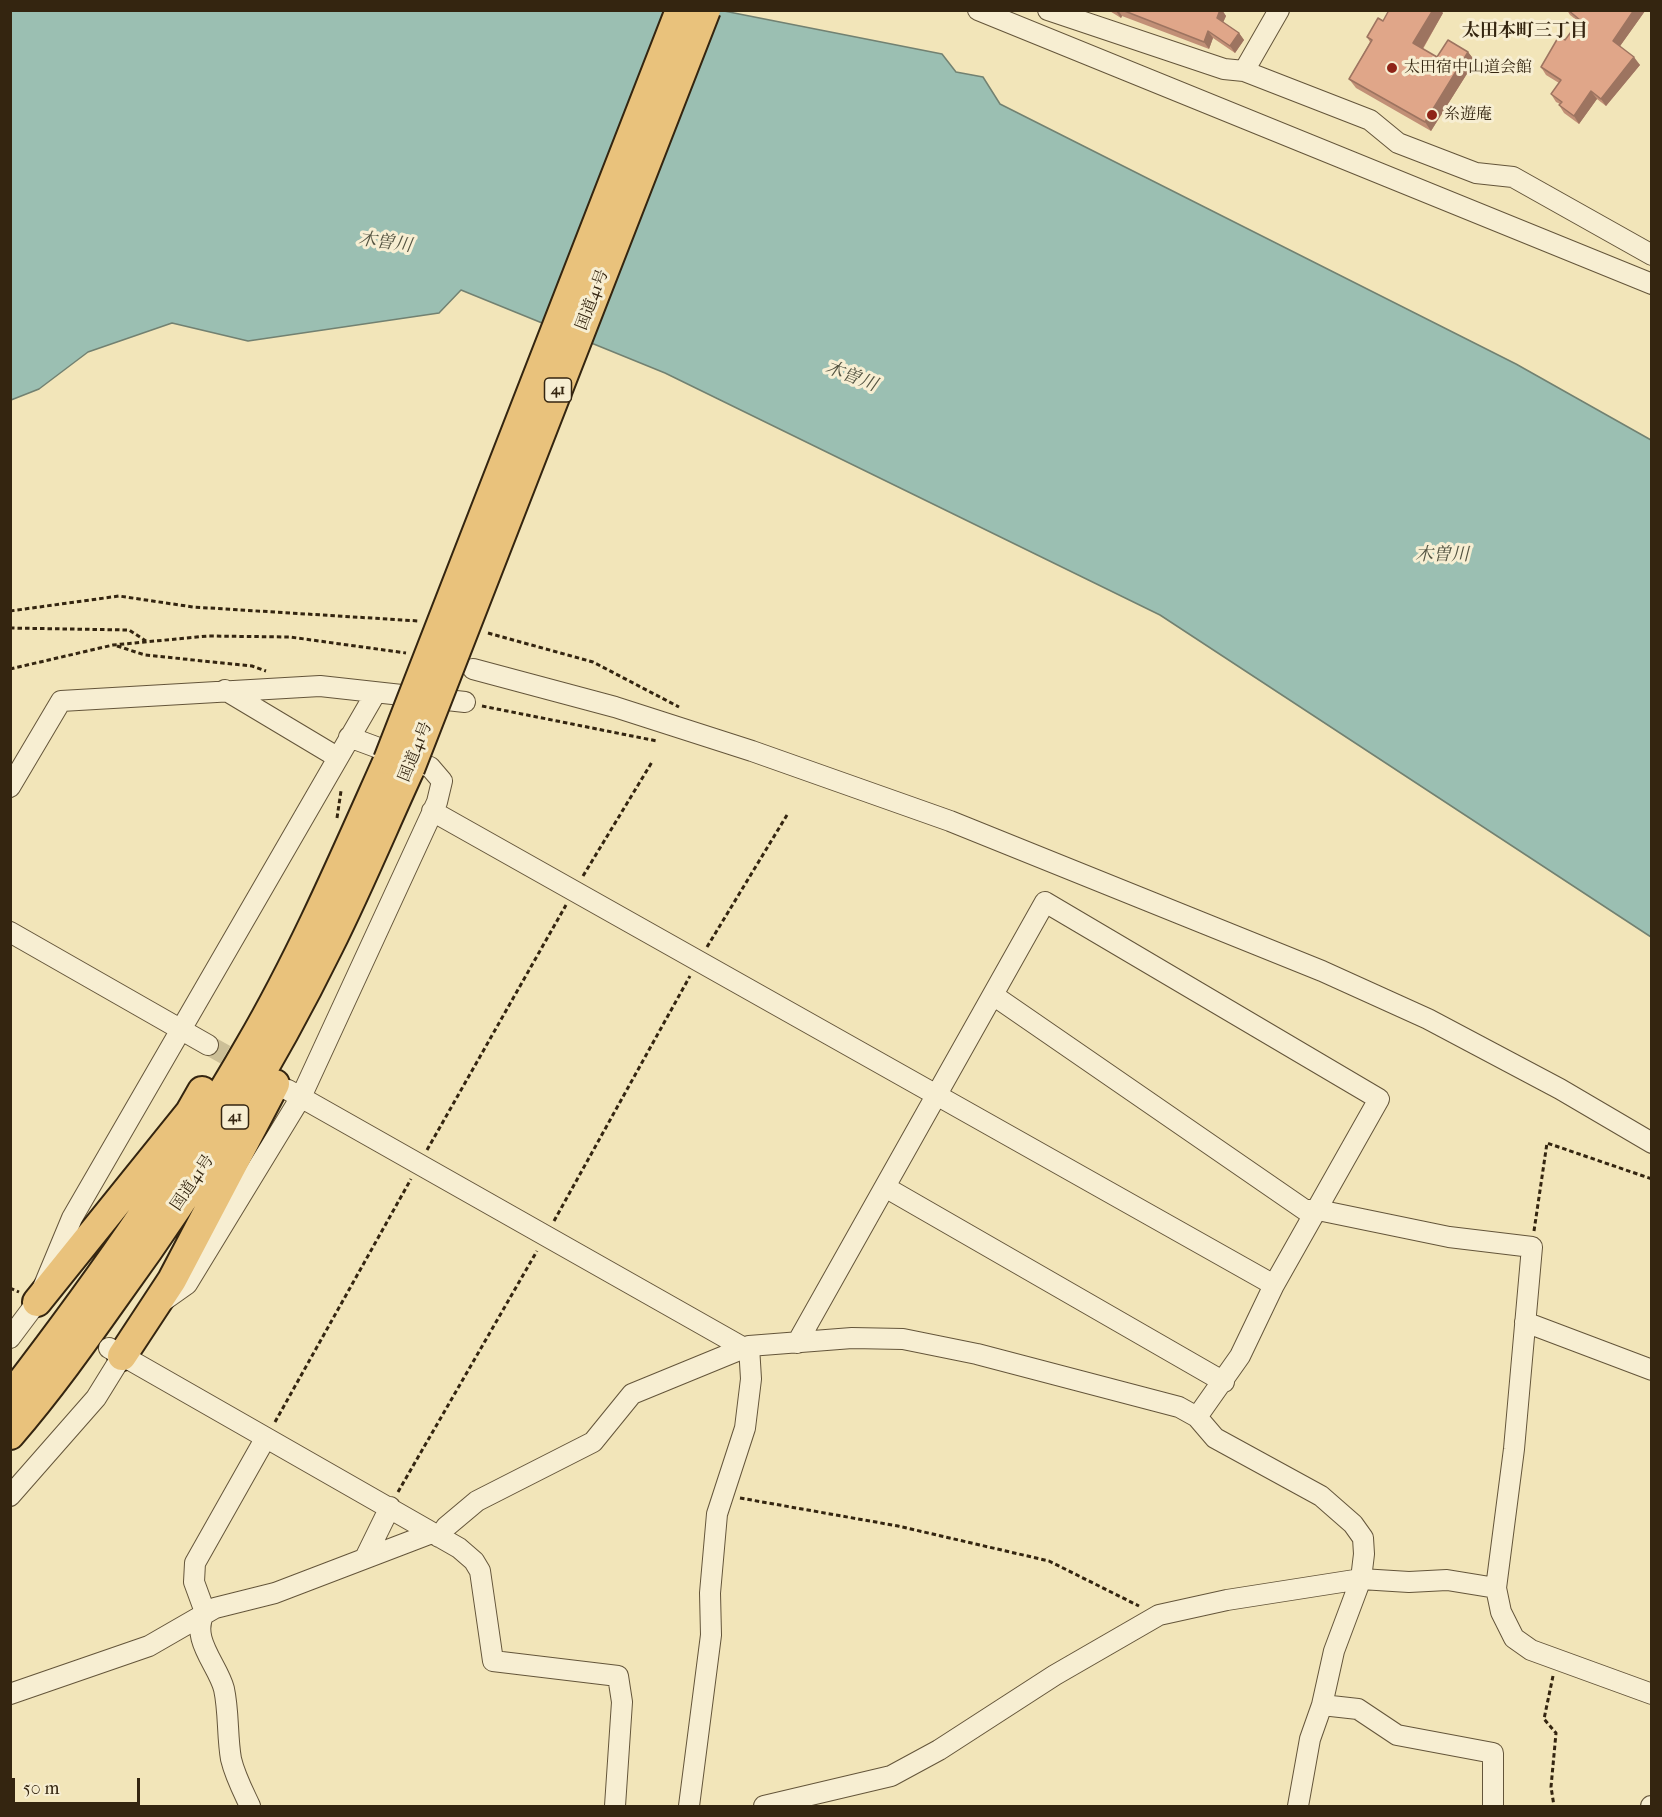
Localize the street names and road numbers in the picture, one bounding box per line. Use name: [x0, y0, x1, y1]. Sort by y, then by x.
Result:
street label: 国道41号: [573, 267, 613, 333]
road number: 41: [544, 378, 572, 402]
street label: 国道41号: [395, 719, 437, 785]
road number: 41: [222, 1105, 248, 1129]
street label: 国道41号: [167, 1151, 219, 1215]

